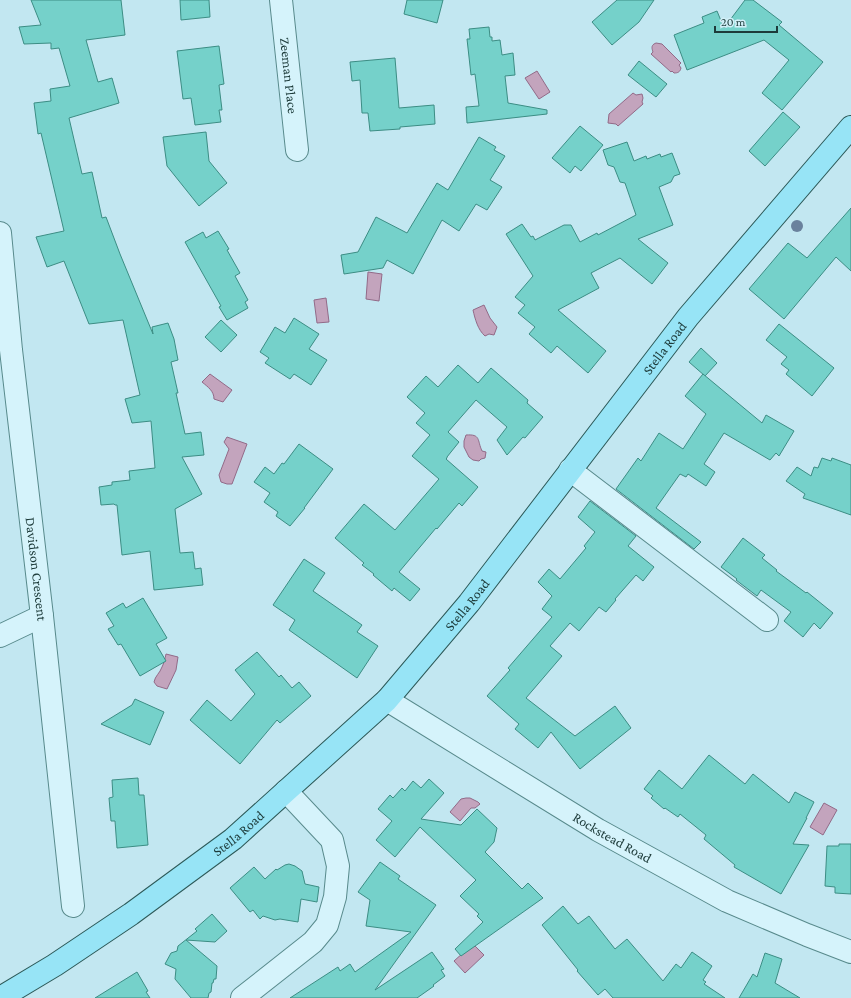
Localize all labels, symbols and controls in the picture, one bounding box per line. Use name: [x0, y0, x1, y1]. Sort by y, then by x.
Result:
scale bar: [715, 8, 777, 34]
text: 20 m: [721, 15, 746, 29]
street label: Zeeman Place: [277, 37, 301, 115]
street label: Stella Road: [639, 318, 690, 377]
street label: Davidson Crescent: [23, 516, 51, 622]
street label: Stella Road: [441, 575, 493, 634]
street label: Stella Road: [209, 807, 268, 859]
street label: Rockstead Road: [570, 809, 655, 866]

